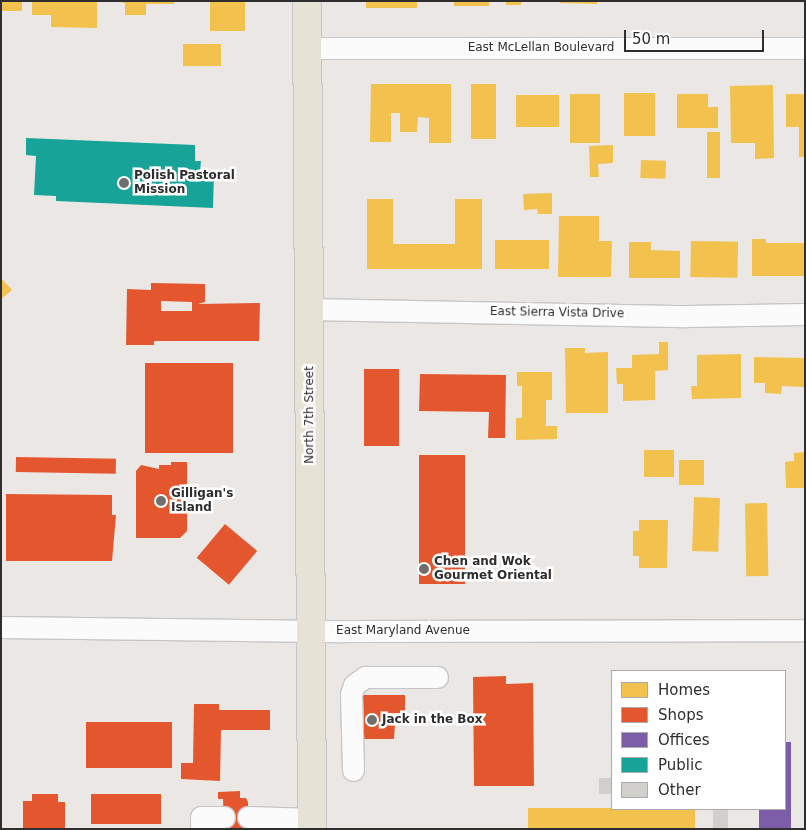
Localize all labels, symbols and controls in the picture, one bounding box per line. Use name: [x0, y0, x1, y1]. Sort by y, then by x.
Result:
scale bar: [626, 20, 766, 52]
text: 50 m: [632, 30, 670, 48]
street label: East McLellan Boulevard: [468, 41, 614, 55]
place label: Polish Pastoral Mission: [134, 169, 235, 197]
marker: Polish Pastoral Mission: [118, 177, 130, 189]
street label: East Sierra Vista Drive: [490, 305, 624, 321]
street label: North 7th Street: [303, 366, 317, 464]
place label: Gilligan's Island: [171, 487, 233, 515]
marker: Gilligan's Island: [155, 495, 167, 507]
place label: Chen and Wok Gourmet Oriental: [434, 555, 552, 583]
marker: Chen and Wok Gourmet Oriental: [418, 563, 430, 575]
street label: East Maryland Avenue: [336, 624, 470, 638]
legend: [611, 670, 786, 810]
text: Homes: [658, 681, 710, 699]
text: Shops: [658, 706, 704, 724]
place label: Jack in the Box: [382, 713, 482, 727]
marker: Jack in the Box: [366, 714, 378, 726]
text: Offices: [658, 731, 710, 749]
text: Public: [658, 756, 702, 774]
text: Other: [658, 781, 701, 799]

